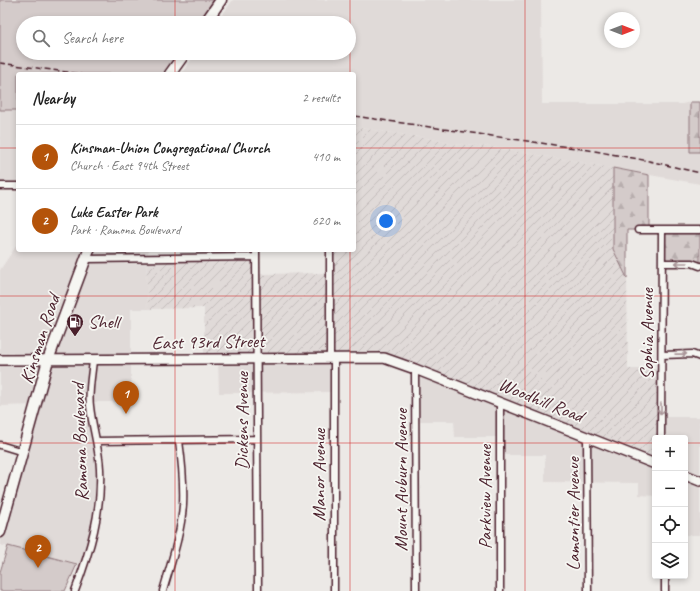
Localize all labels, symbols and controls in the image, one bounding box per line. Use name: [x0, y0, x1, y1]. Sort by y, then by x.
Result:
north arrow: [604, 12, 640, 48]
search box: [16, 16, 356, 60]
icon: search: [30, 27, 52, 49]
text: Search here: [62, 29, 123, 48]
text: Nearby: [32, 88, 75, 109]
text: 2 results: [302, 90, 340, 106]
text: Kinsman-Union Congregational Church: [70, 139, 270, 158]
text: 1: [42, 149, 48, 165]
text: 410 m: [312, 149, 340, 165]
text: Church · East 94th Street: [70, 158, 189, 174]
text: Luke Easter Park: [70, 203, 158, 222]
your location: [376, 211, 396, 231]
text: 2: [42, 213, 48, 229]
text: 620 m: [312, 213, 340, 229]
text: Park · Ramona Boulevard: [70, 222, 180, 238]
one-way arrow: [675, 259, 688, 267]
street label: Sophia Avenue: [635, 287, 659, 380]
street label: Kinsman Road: [14, 288, 67, 387]
place label: Shell: [88, 310, 123, 334]
fuel station icon: Shell: [65, 312, 85, 337]
street label: East 93rd Street: [151, 329, 266, 355]
one-way arrow: [674, 351, 687, 358]
street label: Dickens Avenue: [230, 370, 254, 470]
street label: Woodhill Road: [495, 372, 590, 429]
street label: Ramona Boulevard: [66, 380, 94, 502]
pin: 1: [113, 381, 139, 414]
one-way arrow: [657, 402, 665, 415]
street label: Mount Auburn Avenue: [389, 407, 413, 551]
street label: Manor Avenue: [307, 427, 331, 521]
map controls: [652, 435, 688, 579]
button: +: [652, 435, 688, 471]
street label: Parkview Avenue: [473, 443, 497, 549]
street label: Lamontier Avenue: [561, 455, 585, 571]
button: −: [652, 471, 688, 507]
button: locate: [652, 507, 688, 543]
pin: 2: [25, 535, 51, 568]
button: layers: [652, 543, 688, 579]

